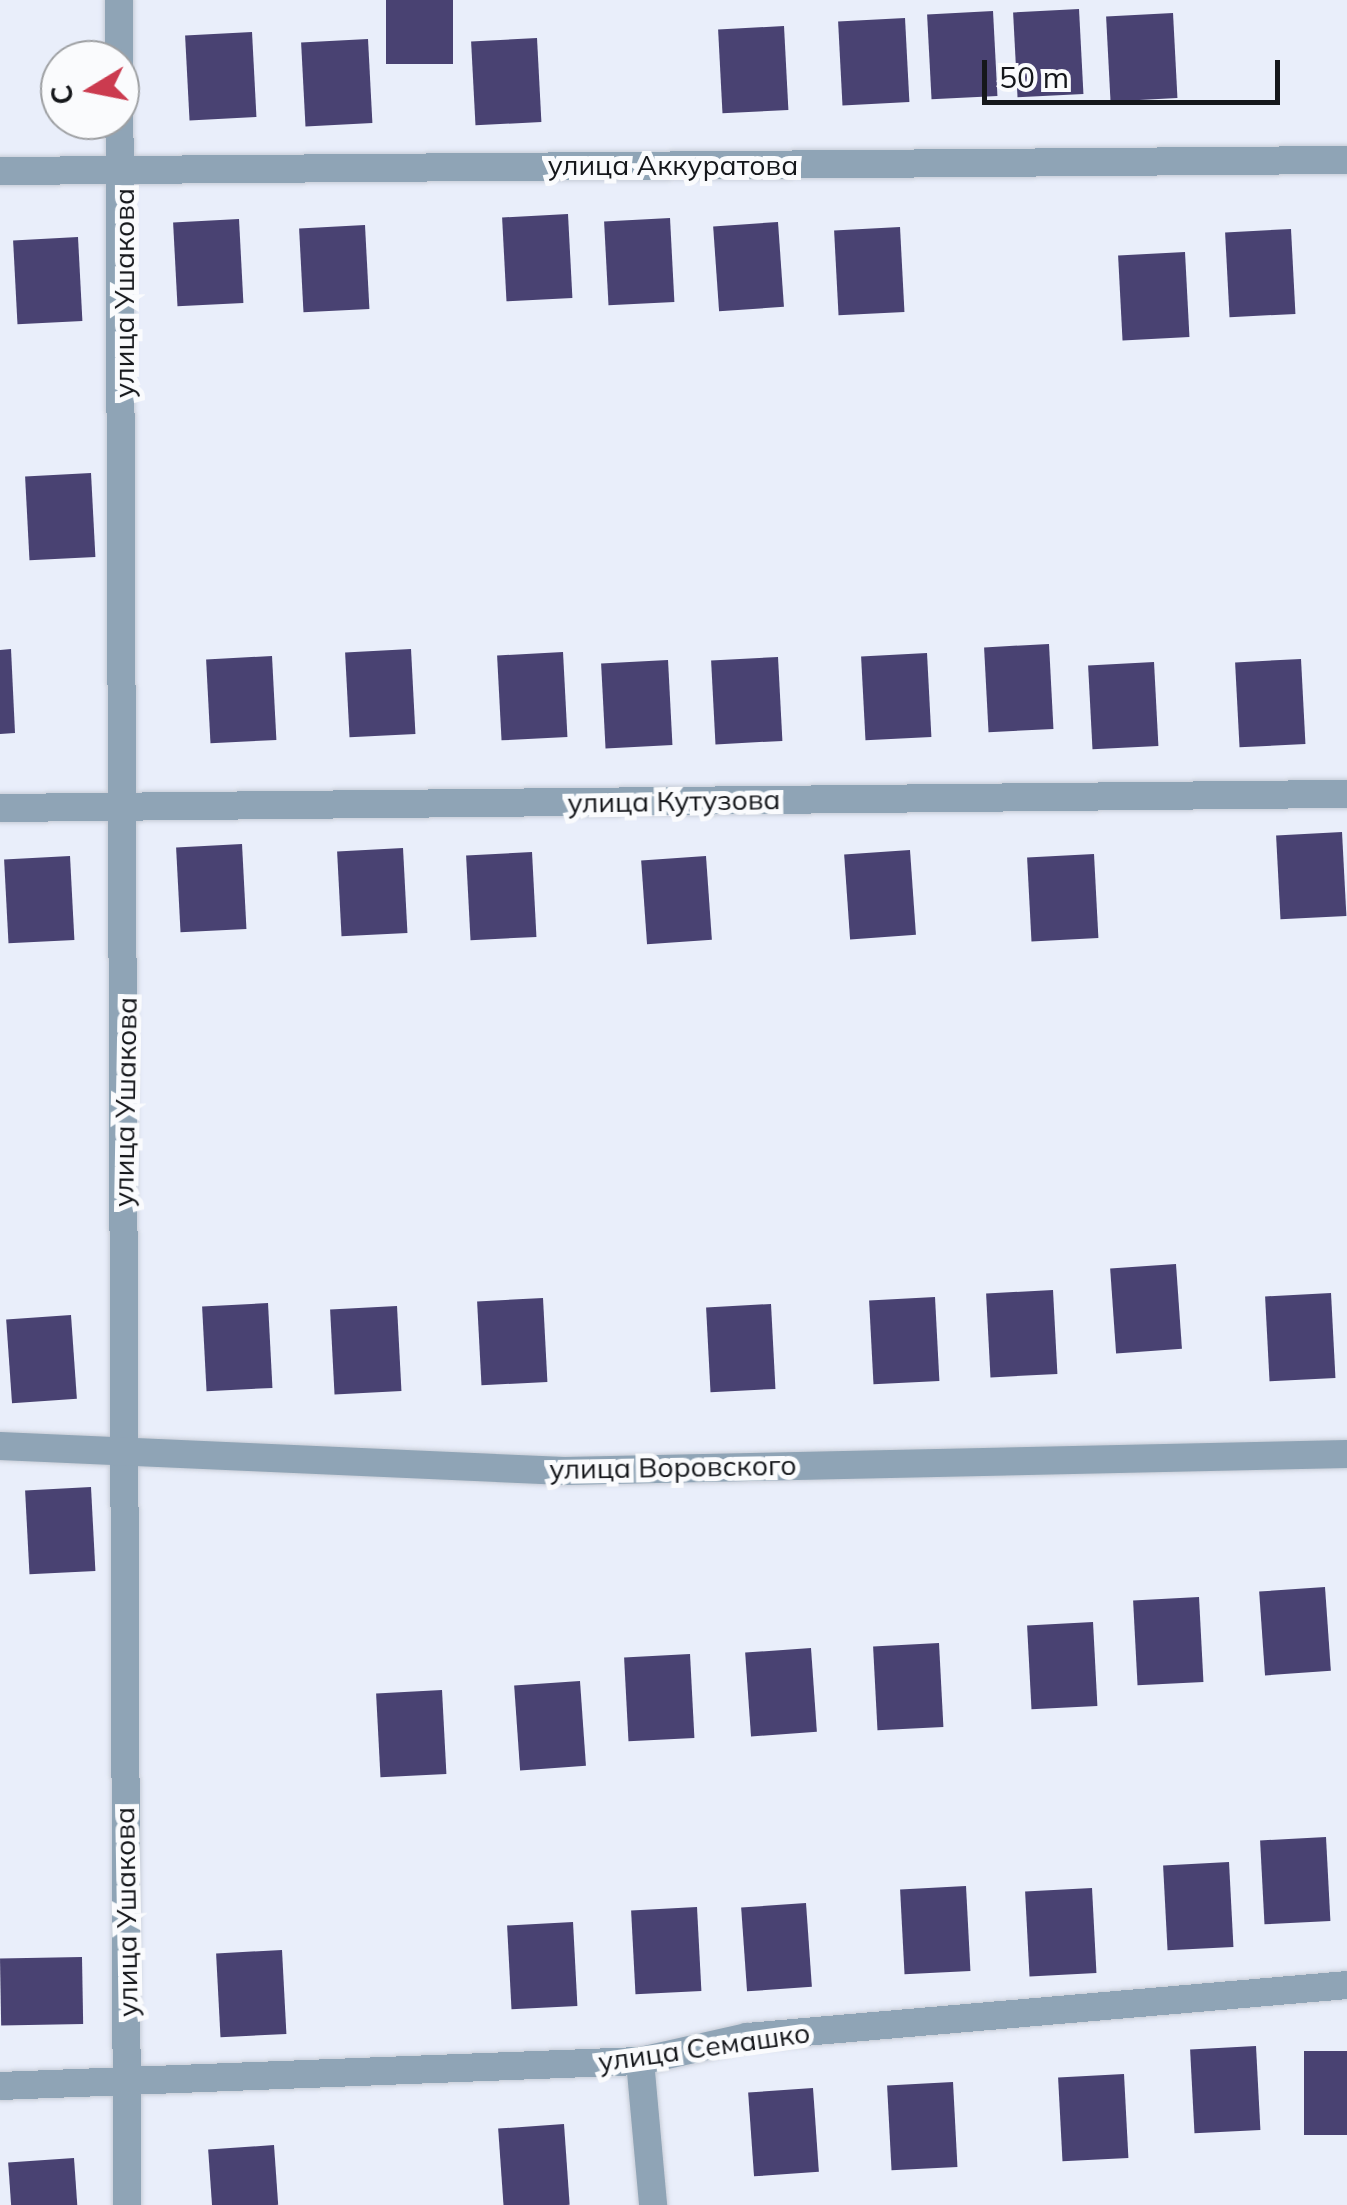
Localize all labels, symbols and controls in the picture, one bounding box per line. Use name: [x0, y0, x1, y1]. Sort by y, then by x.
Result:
north arrow: [40, 40, 140, 140]
scale bar: [987, 40, 1284, 102]
text: 50 m: [999, 58, 1069, 96]
text: С: [43, 82, 81, 107]
street label: улица Аккуратова: [548, 148, 798, 182]
street label: улица Ушакова: [107, 188, 141, 398]
street label: улица Кутузова: [567, 782, 781, 820]
street label: улица Ушакова: [106, 997, 144, 1207]
street label: улица Воровского: [549, 1448, 797, 1486]
street label: улица Ушакова: [107, 1807, 145, 2017]
street label: улица Семашко: [596, 2016, 812, 2078]

